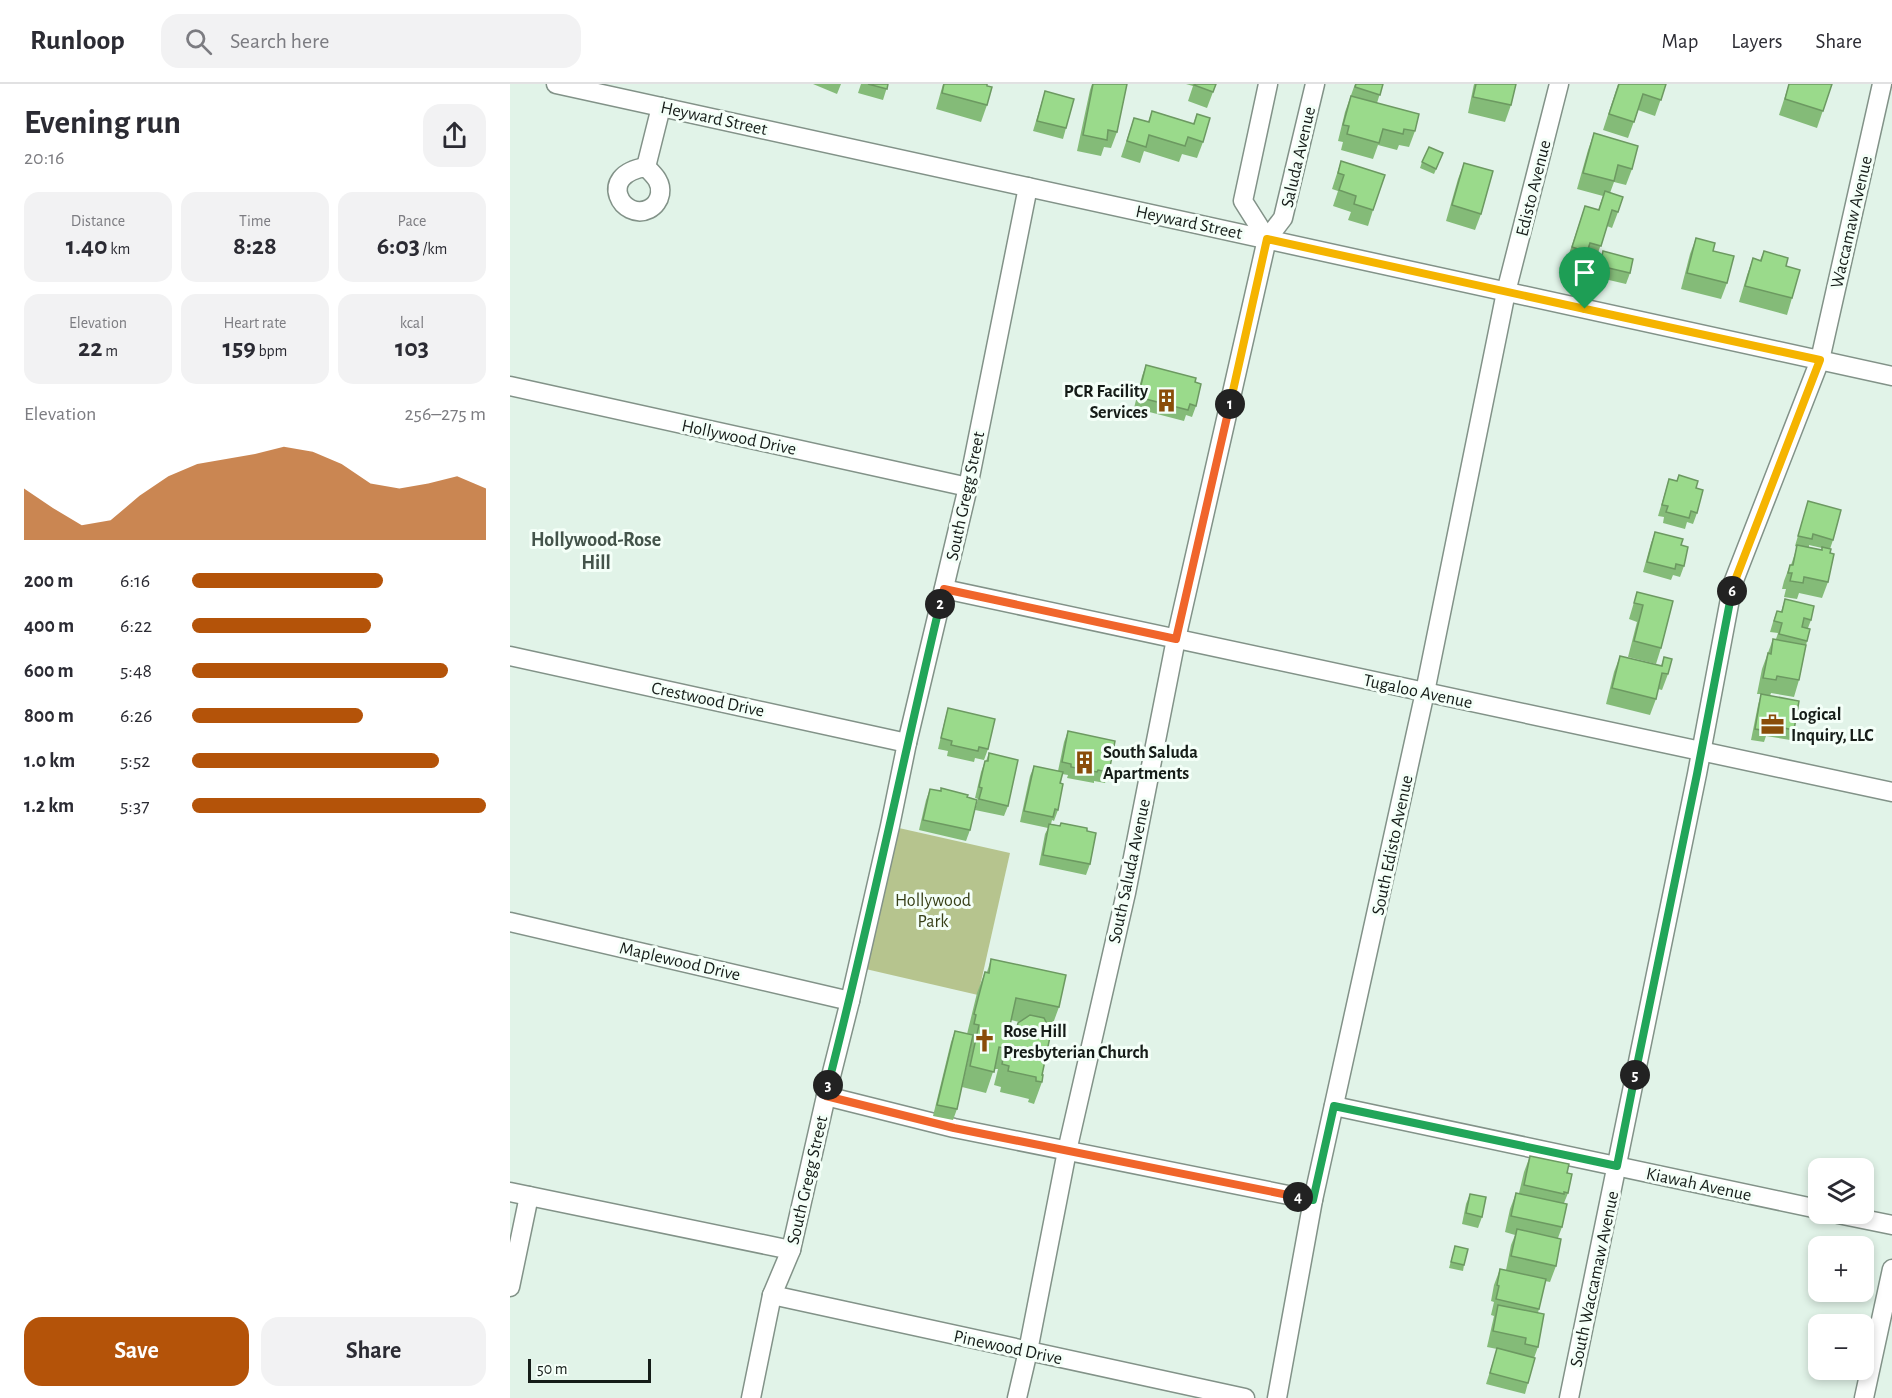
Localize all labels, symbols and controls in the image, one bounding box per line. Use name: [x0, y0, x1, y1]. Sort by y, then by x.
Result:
search box: [161, 14, 581, 68]
icon: search: [182, 25, 215, 58]
text: Runloop: [30, 27, 125, 55]
text: Search here: [230, 30, 329, 52]
text: Map: [1662, 31, 1698, 52]
text: Layers: [1731, 31, 1782, 52]
text: Share: [1815, 31, 1862, 52]
street label: Heyward Street: [659, 99, 769, 139]
button: share: [423, 104, 486, 167]
street label: Saluda Avenue: [1279, 105, 1319, 209]
text: Evening run: [24, 107, 181, 140]
street label: Edisto Avenue: [1513, 138, 1555, 238]
text: 20:16: [24, 148, 65, 168]
street label: Waccamaw Avenue: [1828, 154, 1876, 290]
street label: Heyward Street: [1134, 203, 1244, 243]
text: Distance: [71, 213, 125, 229]
text: Time: [239, 213, 271, 229]
text: Pace: [398, 213, 426, 229]
text: 1.40: [66, 233, 108, 259]
text: 8:28: [233, 233, 277, 259]
text: 6:03: [377, 233, 420, 259]
text: km: [108, 241, 130, 257]
text: /km: [420, 241, 447, 257]
pin: [1559, 247, 1610, 309]
icon: arrive: [1568, 256, 1601, 289]
text: Elevation: [69, 315, 127, 331]
text: Heart rate: [224, 315, 286, 331]
text: kcal: [400, 315, 424, 331]
text: 22: [78, 335, 103, 361]
text: 159: [223, 335, 256, 361]
text: 103: [395, 335, 429, 361]
text: m: [103, 343, 118, 359]
text: bpm: [256, 343, 287, 359]
place label: PCR Facility Services: [1064, 383, 1149, 422]
building icon: PCR Facility Services: [1153, 388, 1179, 414]
pin: 1: [1215, 389, 1245, 419]
text: 1: [1227, 396, 1233, 412]
text: Elevation: [24, 404, 96, 424]
text: 256–275 m: [405, 404, 486, 424]
street label: Hollywood Drive: [680, 417, 798, 459]
street label: South Gregg Street: [944, 430, 988, 562]
district label: Hollywood-Rose Hill: [531, 530, 661, 573]
text: 200 m: [24, 571, 73, 591]
text: 6:16: [120, 571, 150, 591]
pin: 6: [1717, 576, 1747, 606]
text: 6: [1728, 583, 1736, 599]
pin: 2: [925, 589, 955, 619]
text: 2: [936, 596, 944, 612]
text: 400 m: [24, 616, 74, 636]
text: 6:22: [120, 616, 152, 636]
text: 600 m: [24, 661, 74, 681]
text: 5:48: [120, 661, 152, 681]
street label: Tugaloo Avenue: [1362, 672, 1474, 712]
street label: Crestwood Drive: [650, 679, 766, 721]
text: 800 m: [24, 706, 74, 726]
text: 6:26: [120, 706, 152, 726]
place label: Logical Inquiry, LLC: [1791, 706, 1874, 745]
office icon: Logical Inquiry, LLC: [1760, 711, 1786, 737]
place label: South Saluda Apartments: [1103, 744, 1198, 783]
building icon: South Saluda Apartments: [1072, 749, 1098, 775]
text: 1.0 km: [24, 751, 75, 771]
text: 5:52: [120, 751, 150, 771]
street label: South Edisto Avenue: [1369, 774, 1417, 917]
text: 1.2 km: [24, 796, 74, 816]
text: 5:37: [120, 796, 150, 816]
street label: South Saluda Avenue: [1106, 797, 1154, 945]
park label: Hollywood Park: [895, 892, 971, 931]
street label: Maplewood Drive: [618, 939, 742, 985]
place label: Rose Hill Presbyterian Church: [1003, 1023, 1149, 1062]
church icon: Rose Hill Presbyterian Church: [972, 1028, 998, 1054]
pin: 5: [1620, 1060, 1650, 1090]
text: 5: [1632, 1067, 1638, 1083]
pin: 3: [813, 1070, 843, 1100]
text: 3: [825, 1077, 831, 1093]
street label: South Gregg Street: [784, 1114, 832, 1246]
map controls: [1808, 1158, 1874, 1380]
button: layers: [1808, 1158, 1874, 1224]
street label: Kiawah Avenue: [1644, 1165, 1753, 1205]
pin: 4: [1283, 1182, 1313, 1212]
text: 4: [1294, 1189, 1302, 1205]
street label: South Waccamaw Avenue: [1568, 1190, 1622, 1369]
button: +: [1808, 1236, 1874, 1302]
button: −: [1808, 1314, 1874, 1380]
button: Save: [24, 1317, 249, 1386]
button: Share: [261, 1317, 486, 1386]
street label: Pinewood Drive: [952, 1328, 1064, 1368]
scale bar: [528, 1356, 651, 1384]
text: 50 m: [537, 1361, 568, 1377]

